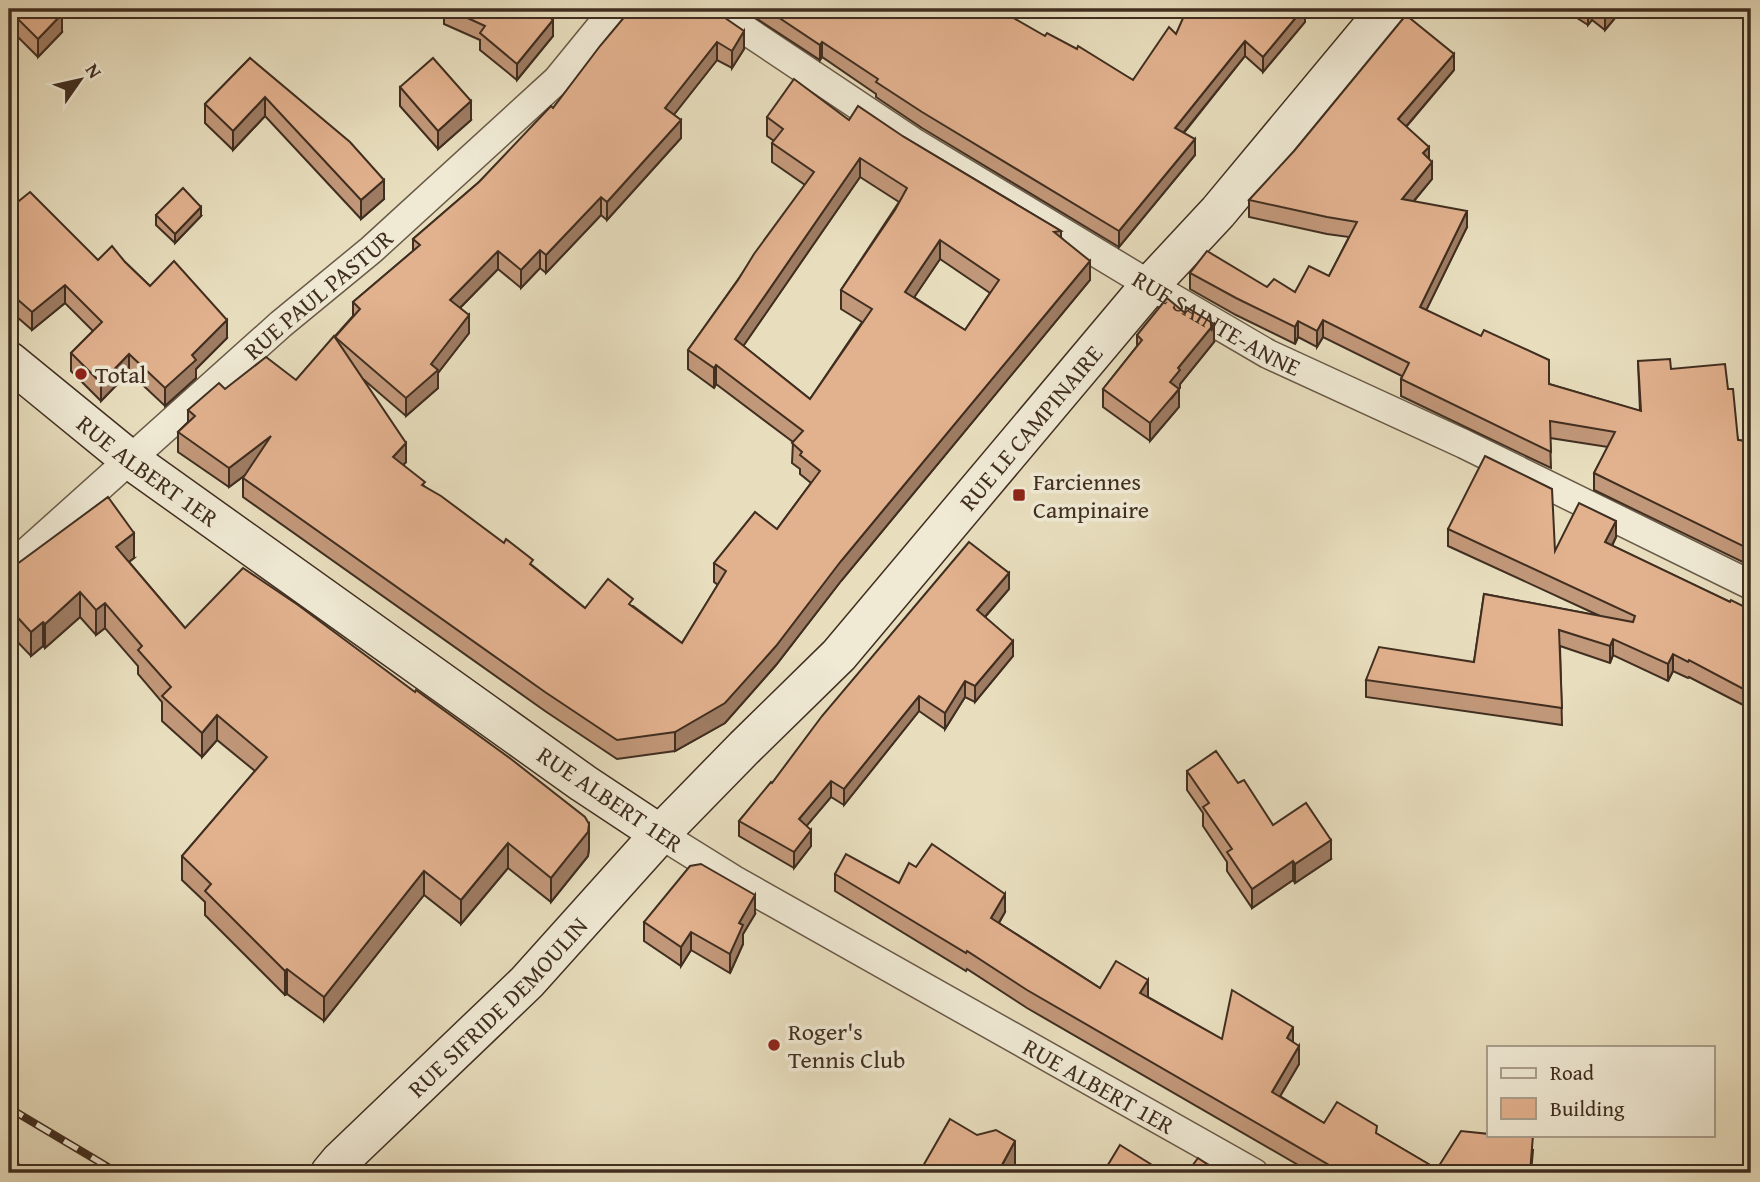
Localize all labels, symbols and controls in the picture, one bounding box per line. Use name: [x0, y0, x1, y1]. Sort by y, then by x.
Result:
north arrow: [46, 46, 116, 116]
text: N: [79, 57, 109, 84]
street label: RUE PAUL PASTUR: [236, 221, 401, 367]
street label: RUE SAINTE-ANNE: [1126, 261, 1307, 384]
street label: RUE LE CAMPINAIRE: [950, 337, 1110, 518]
place label: Total: [95, 357, 147, 392]
marker: Total: [73, 366, 89, 382]
street label: RUE ALBERT 1ER: [70, 406, 226, 535]
place label: Farciennes Campinaire: [1033, 464, 1149, 527]
marker: Farciennes Campinaire: [1011, 487, 1027, 503]
street label: RUE ALBERT 1ER: [530, 737, 690, 861]
street label: RUE SIFRIDE DEMOULIN: [399, 908, 596, 1105]
place label: Roger's Tennis Club: [788, 1014, 905, 1077]
street label: RUE ALBERT 1ER: [1017, 1029, 1181, 1142]
marker: Roger's Tennis Club: [766, 1037, 782, 1053]
legend: [1487, 1046, 1714, 1136]
text: Road: [1550, 1057, 1595, 1088]
text: Building: [1550, 1093, 1625, 1124]

